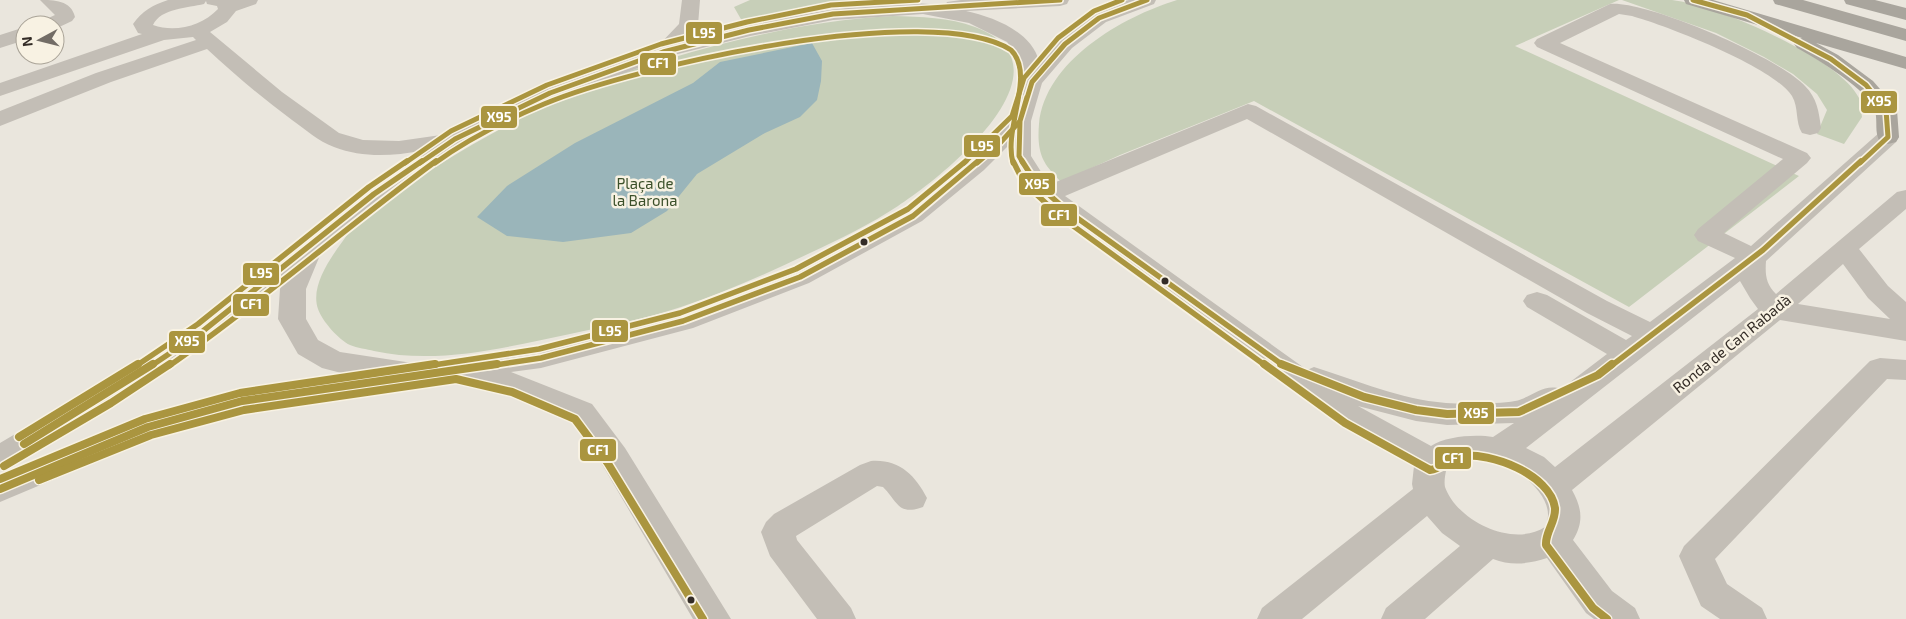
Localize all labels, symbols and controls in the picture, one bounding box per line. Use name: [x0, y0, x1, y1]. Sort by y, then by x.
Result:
north arrow: [15, 15, 65, 65]
line badge: L95: [685, 21, 723, 45]
text: L95: [692, 24, 716, 41]
text: N: [18, 36, 36, 48]
line badge: CF1: [639, 52, 677, 76]
text: CF1: [647, 54, 669, 71]
line badge: X95: [1860, 90, 1898, 114]
text: X95: [1866, 92, 1892, 109]
line badge: X95: [480, 105, 518, 129]
text: X95: [486, 108, 512, 125]
line badge: L95: [963, 134, 1001, 158]
text: L95: [970, 137, 994, 154]
line badge: X95: [1018, 172, 1056, 196]
park label: Plaça de la Barona: [613, 174, 677, 209]
text: X95: [1024, 175, 1050, 192]
line badge: CF1: [1040, 203, 1078, 227]
text: CF1: [1048, 206, 1070, 223]
unlabelled marker: [859, 237, 869, 247]
line badge: L95: [242, 262, 280, 286]
text: L95: [249, 264, 273, 281]
unlabelled marker: [1160, 276, 1170, 286]
street label: Ronda de Can Rabadà: [1669, 290, 1794, 396]
line badge: CF1: [232, 293, 270, 317]
text: CF1: [240, 295, 262, 312]
line badge: L95: [591, 319, 629, 343]
text: L95: [598, 322, 622, 339]
line badge: X95: [168, 330, 206, 354]
text: X95: [174, 332, 200, 349]
line badge: X95: [1457, 401, 1495, 425]
text: X95: [1463, 404, 1489, 421]
line badge: CF1: [579, 438, 617, 462]
text: CF1: [587, 441, 609, 458]
line badge: CF1: [1434, 446, 1472, 470]
text: CF1: [1442, 449, 1464, 466]
unlabelled marker: [686, 595, 696, 605]

